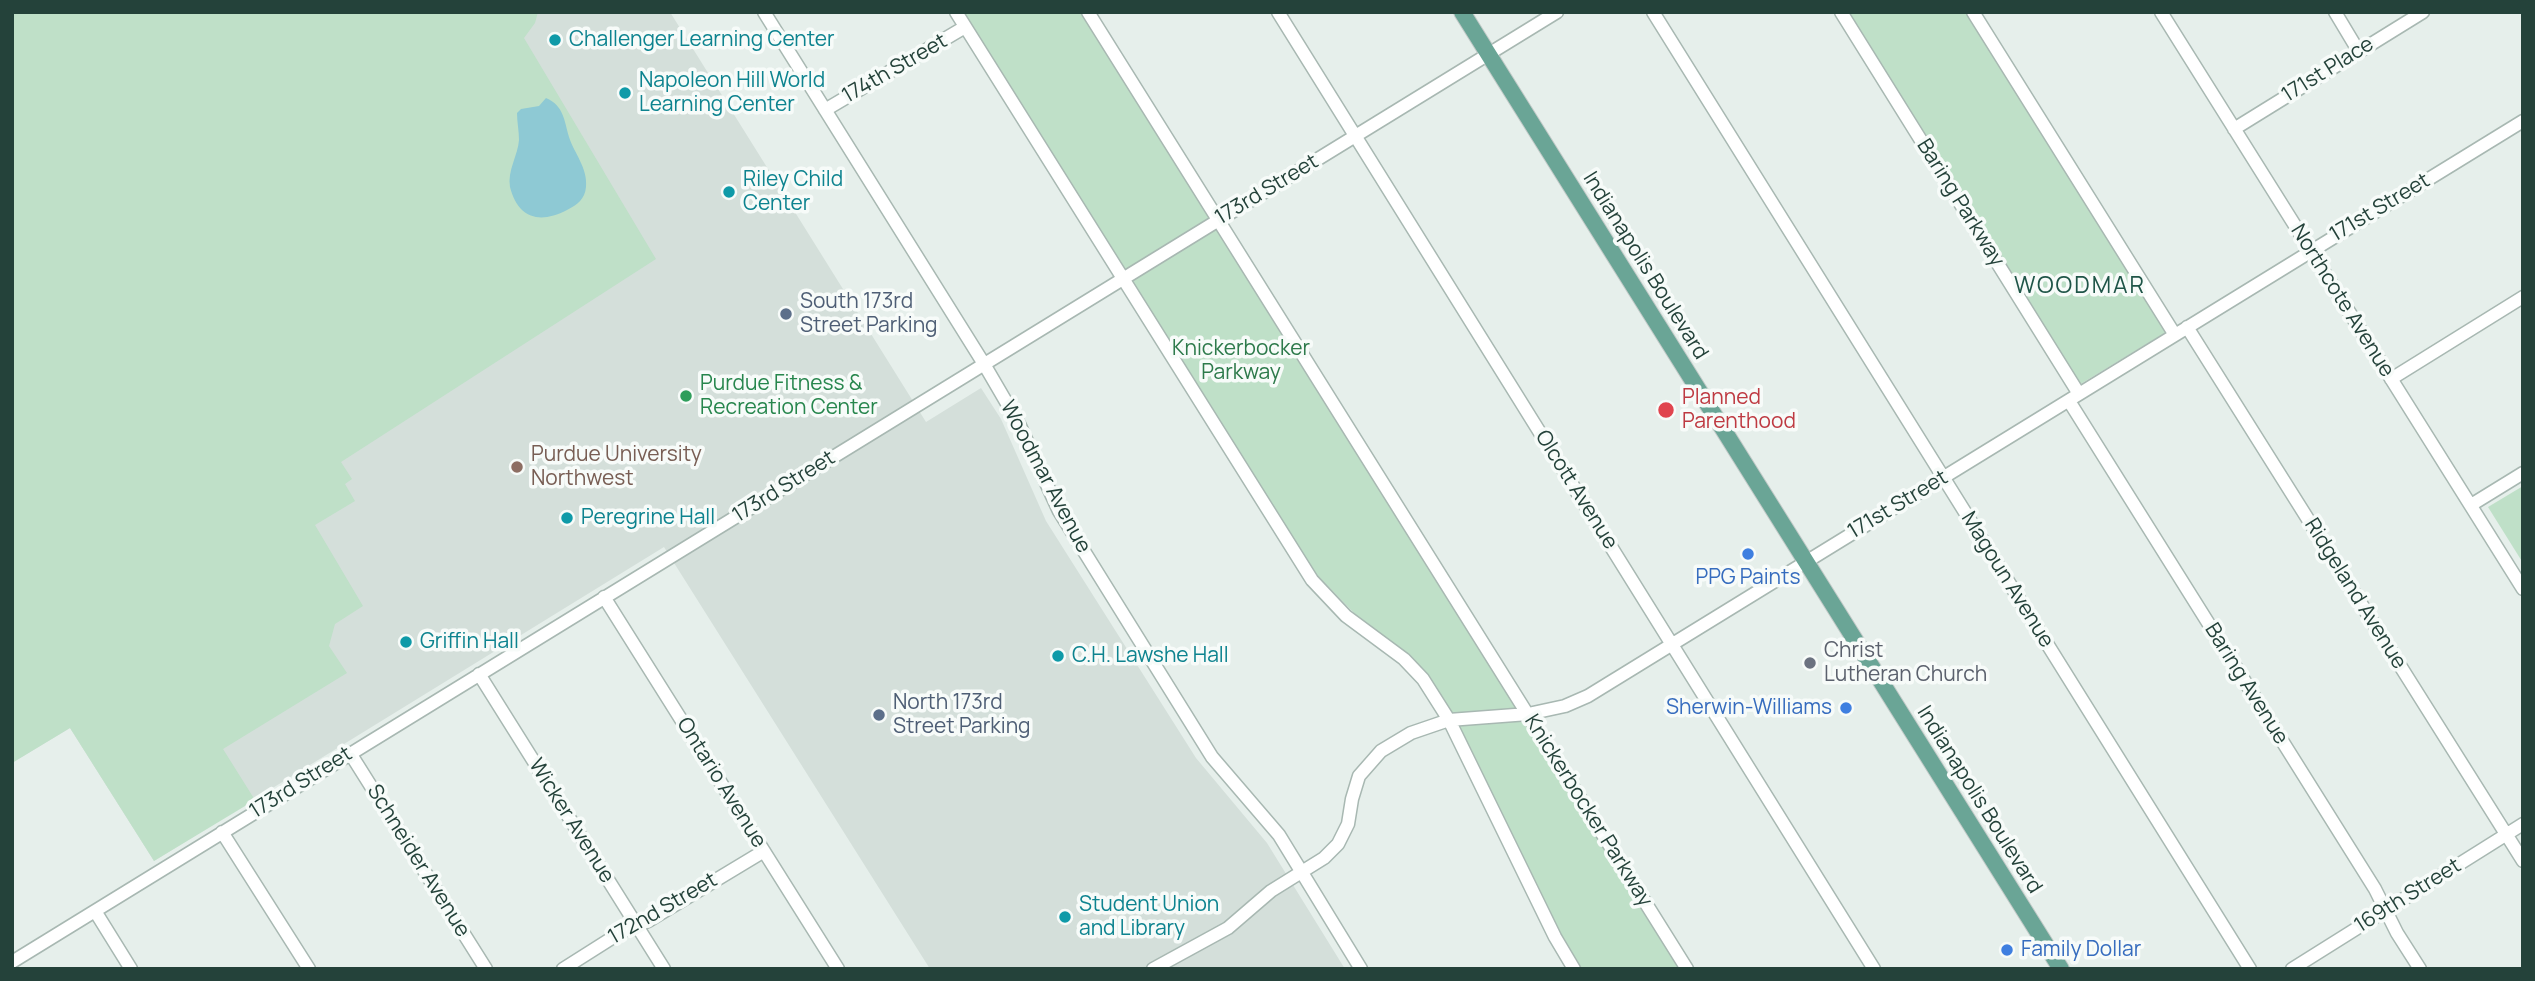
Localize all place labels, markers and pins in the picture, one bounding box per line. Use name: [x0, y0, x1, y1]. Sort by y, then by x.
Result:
place label: Challenger Learning Center: [569, 27, 835, 53]
marker: Challenger Learning Center: [547, 32, 563, 48]
place label: Napoleon Hill World Learning Center: [639, 68, 825, 118]
marker: Napoleon Hill World Learning Center: [617, 85, 633, 101]
place label: Riley Child Center: [743, 167, 843, 217]
marker: Riley Child Center: [721, 184, 737, 200]
place label: South 173rd Street Parking: [800, 289, 938, 339]
marker: South 173rd Street Parking: [778, 306, 794, 322]
place label: Purdue Fitness & Recreation Center: [700, 371, 878, 421]
place label: Planned Parenthood: [1682, 385, 1796, 435]
marker: Purdue Fitness & Recreation Center: [678, 388, 694, 404]
marker: Planned Parenthood: [1656, 400, 1676, 420]
place label: Purdue University Northwest: [531, 442, 702, 492]
marker: Purdue University Northwest: [509, 459, 525, 475]
place label: Peregrine Hall: [581, 505, 715, 531]
marker: Peregrine Hall: [559, 510, 575, 526]
marker: PPG Paints: [1740, 546, 1756, 562]
place label: PPG Paints: [1695, 565, 1801, 591]
place label: Griffin Hall: [420, 629, 519, 655]
marker: Griffin Hall: [398, 634, 414, 650]
place label: Christ Lutheran Church: [1824, 638, 1987, 688]
place label: C.H. Lawshe Hall: [1072, 643, 1229, 669]
marker: C.H. Lawshe Hall: [1050, 648, 1066, 664]
marker: Christ Lutheran Church: [1802, 655, 1818, 671]
place label: North 173rd Street Parking: [893, 690, 1031, 740]
place label: Sherwin-Williams: [1666, 695, 1832, 721]
marker: Sherwin-Williams: [1838, 700, 1854, 716]
marker: North 173rd Street Parking: [871, 707, 887, 723]
place label: Student Union and Library: [1079, 892, 1219, 942]
marker: Student Union and Library: [1057, 909, 1073, 925]
place label: Family Dollar: [2021, 937, 2141, 963]
marker: Family Dollar: [1999, 942, 2015, 958]

